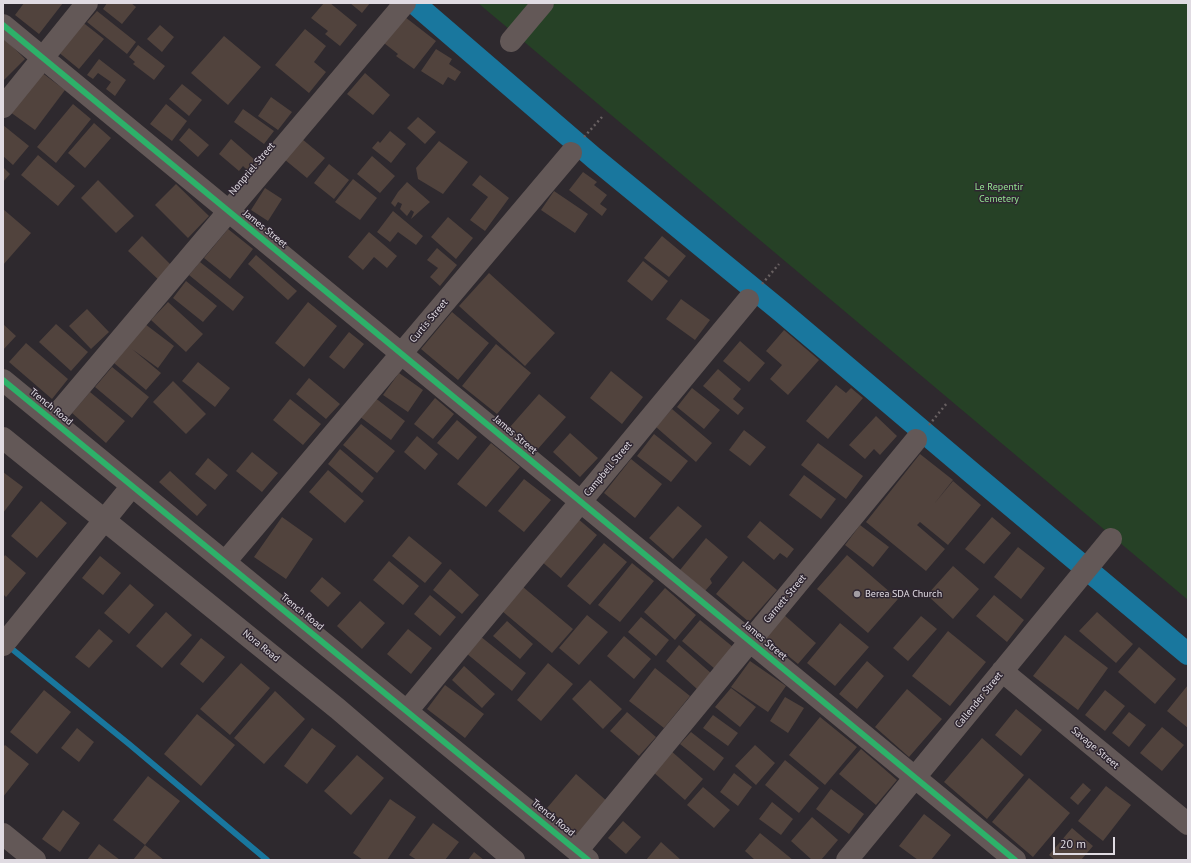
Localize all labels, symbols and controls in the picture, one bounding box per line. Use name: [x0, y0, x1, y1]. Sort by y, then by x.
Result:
street label: Nonpriel Street: [226, 140, 278, 198]
park label: Le Repentir Cemetery: [975, 181, 1023, 204]
street label: James Street: [240, 208, 290, 250]
street label: Curtis Street: [407, 297, 451, 345]
street label: Trench Road: [27, 386, 75, 428]
street label: James Street: [491, 413, 539, 457]
street label: Campbell Street: [581, 439, 635, 499]
street label: Garnett Street: [761, 572, 809, 626]
place label: Berea SDA Church: [865, 588, 942, 600]
marker: Berea SDA Church: [852, 589, 862, 599]
street label: Trench Road: [278, 591, 326, 633]
street label: James Street: [741, 619, 789, 663]
street label: Nora Road: [240, 627, 282, 665]
street label: Callender Street: [953, 669, 1005, 731]
street label: Savage Street: [1069, 725, 1121, 771]
street label: Trench Road: [529, 797, 577, 839]
scale bar: [1055, 829, 1117, 855]
text: 20 m: [1060, 836, 1086, 851]

